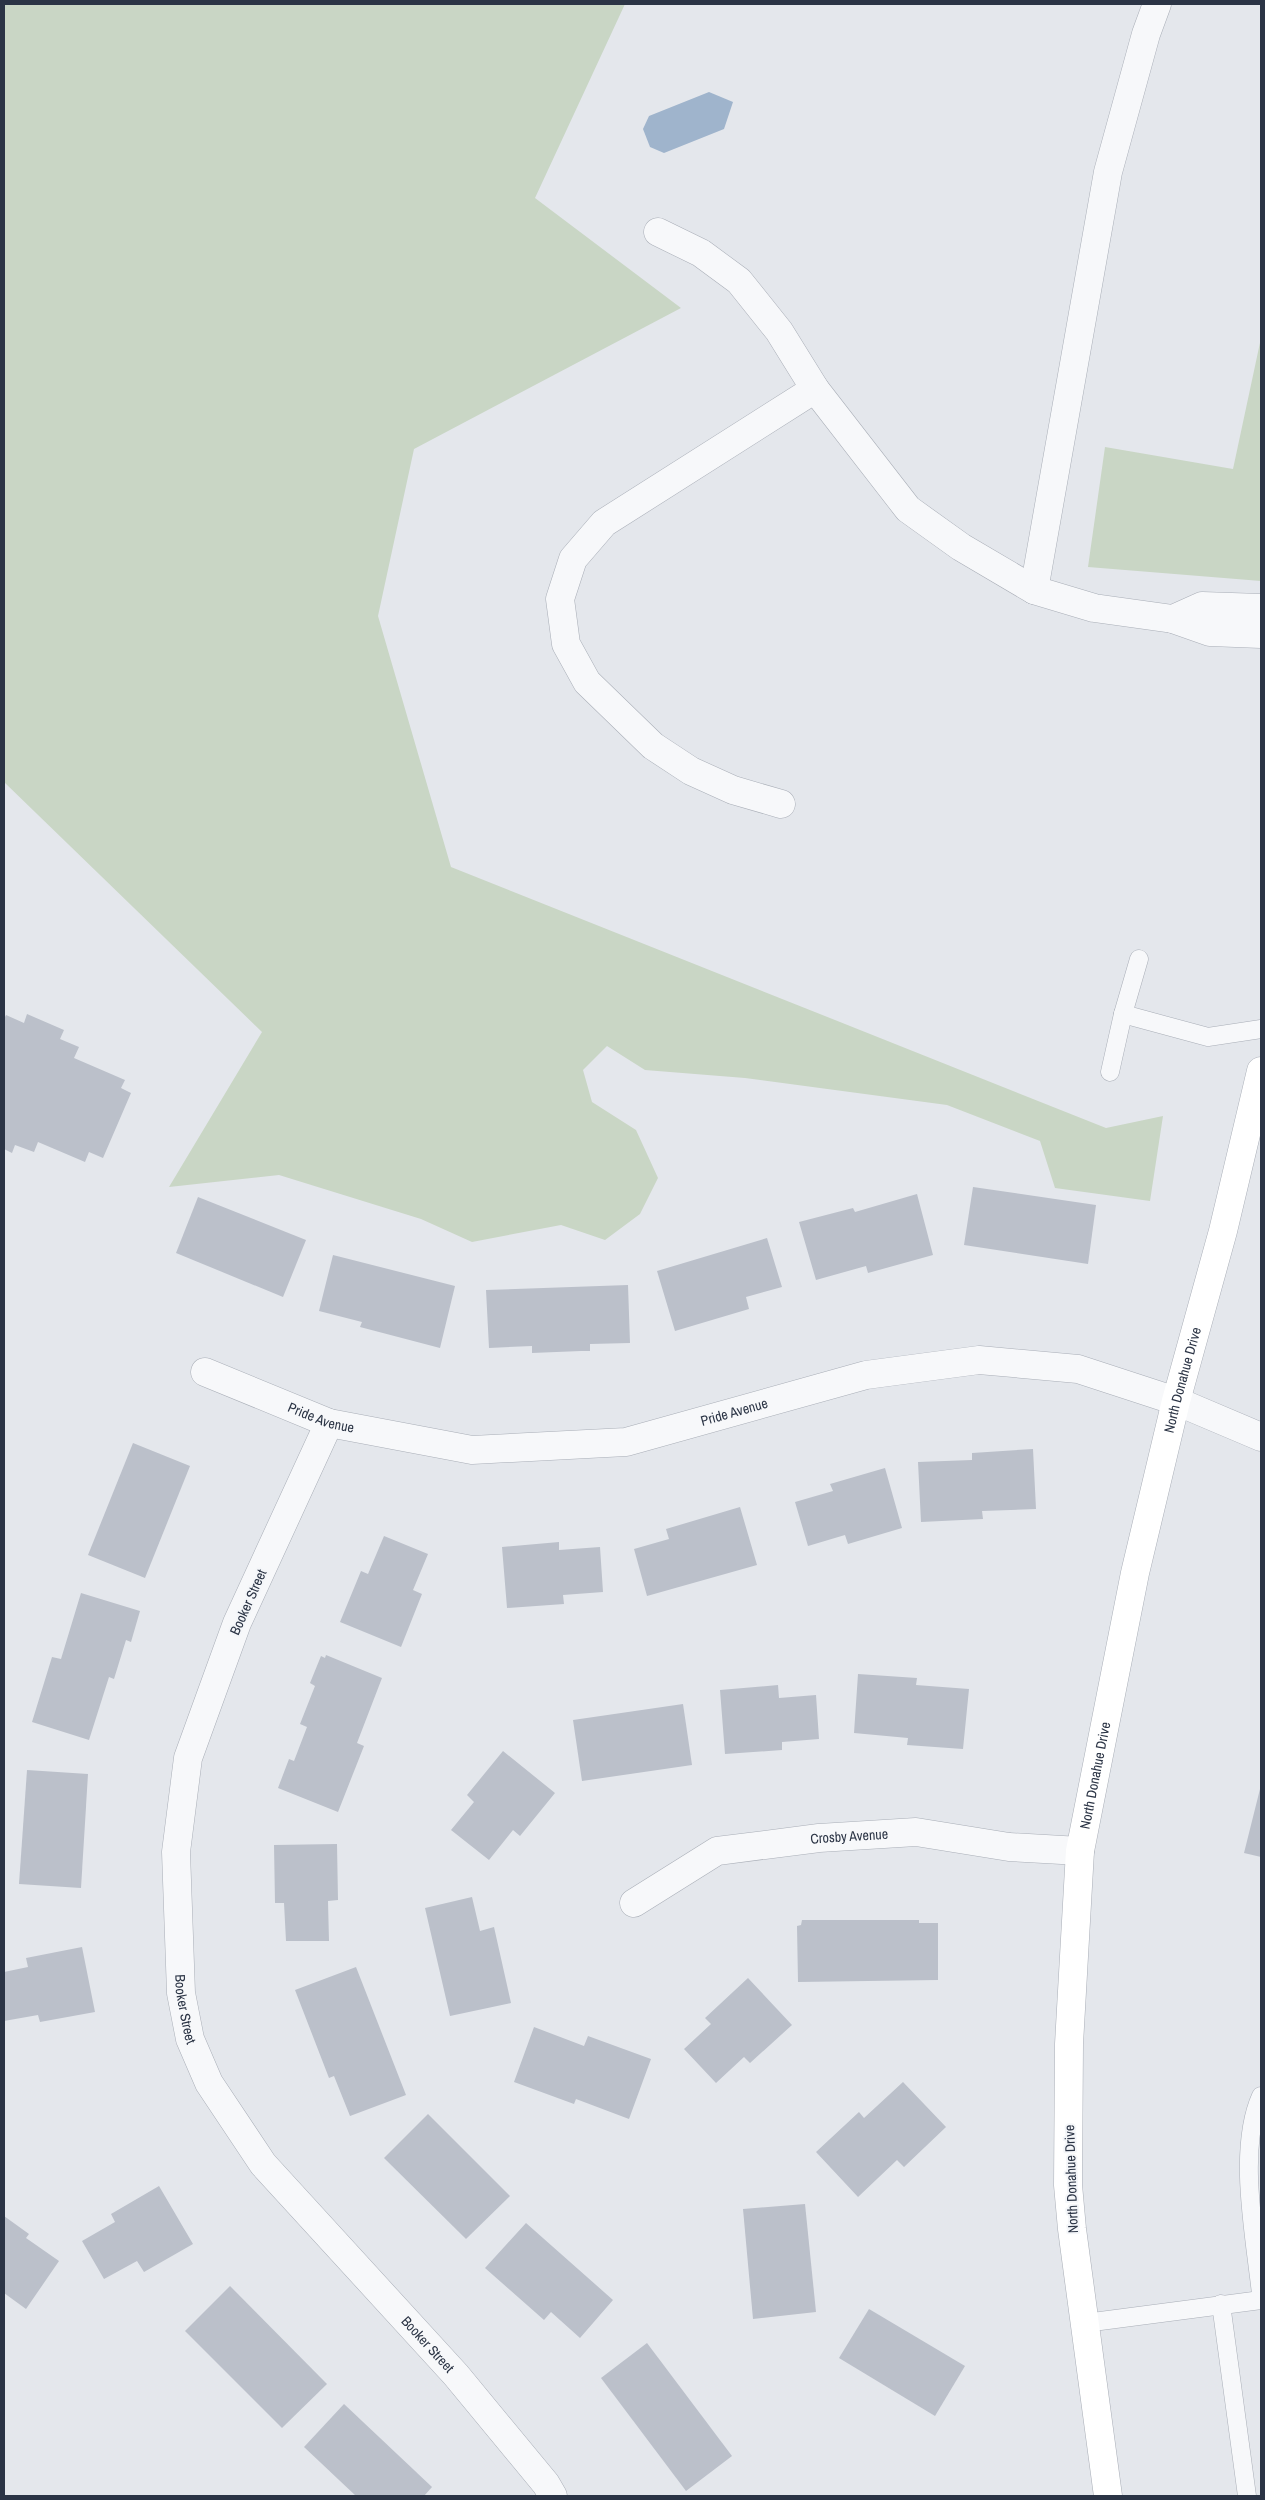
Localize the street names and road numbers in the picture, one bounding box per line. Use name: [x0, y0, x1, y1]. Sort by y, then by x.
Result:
street label: North Donahue Drive: [1160, 1325, 1205, 1435]
street label: Pride Avenue: [698, 1394, 770, 1430]
street label: Pride Avenue: [285, 1398, 356, 1437]
street label: Booker Street: [226, 1566, 270, 1638]
street label: North Donahue Drive: [1076, 1720, 1114, 1830]
street label: Crosby Avenue: [809, 1825, 889, 1848]
street label: Booker Street: [171, 1974, 200, 2047]
street label: North Donahue Drive: [1060, 2124, 1082, 2234]
street label: Booker Street: [397, 2312, 458, 2376]

